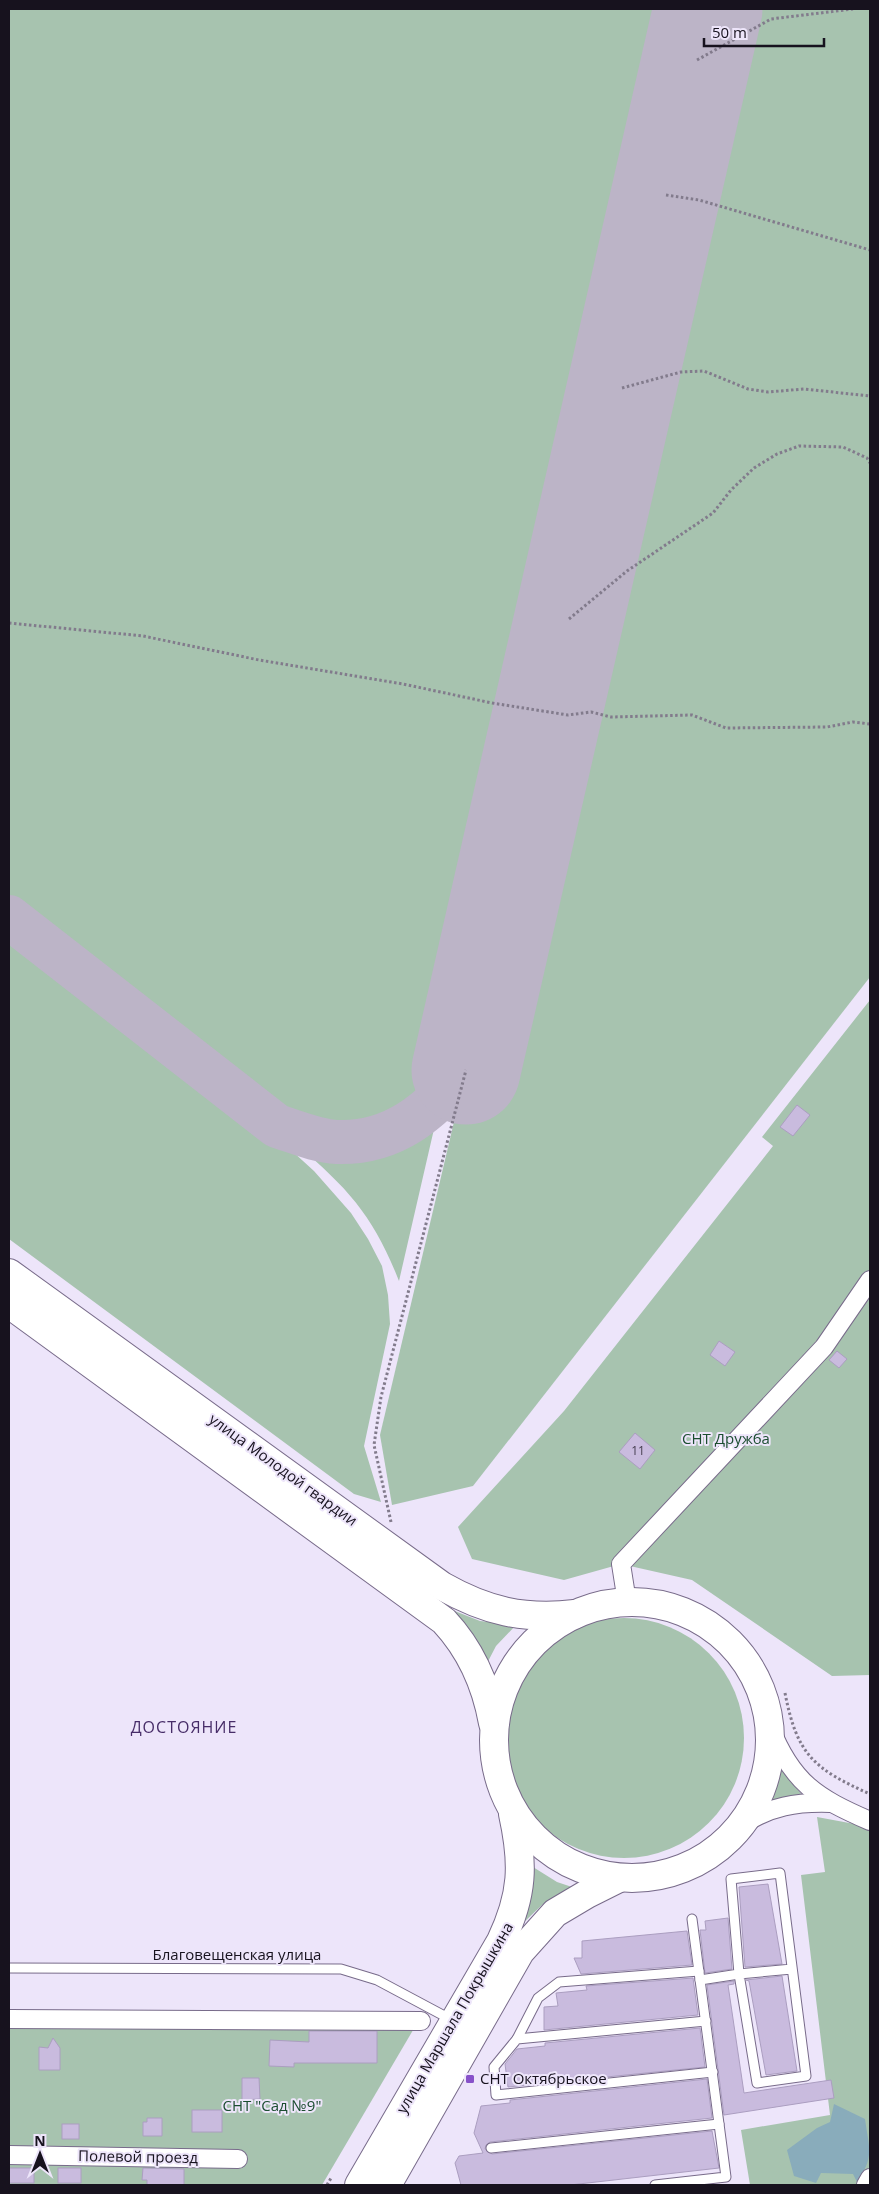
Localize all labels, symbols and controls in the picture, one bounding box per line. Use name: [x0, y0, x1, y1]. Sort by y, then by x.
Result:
scale bar: [704, 15, 824, 47]
text: 50 m: [712, 22, 747, 42]
street label: улица Молодой гвардии: [205, 1409, 362, 1530]
park label: СНТ Дружба: [682, 1428, 770, 1448]
house number: 11: [631, 1442, 645, 1459]
district label: ДОСТОЯНИЕ: [131, 1716, 237, 1738]
street label: улица Маршала Покрышкина: [391, 1918, 517, 2117]
street label: Благовещенская улица: [153, 1944, 321, 1964]
place label: СНТ Октябрьское: [480, 2068, 607, 2088]
marker: СНТ Октябрьское: [464, 2073, 476, 2085]
park label: СНТ "Сад №9": [223, 2095, 321, 2115]
north arrow: [15, 2129, 65, 2179]
text: N: [34, 2131, 46, 2150]
street label: Полевой проезд: [78, 2145, 198, 2167]

